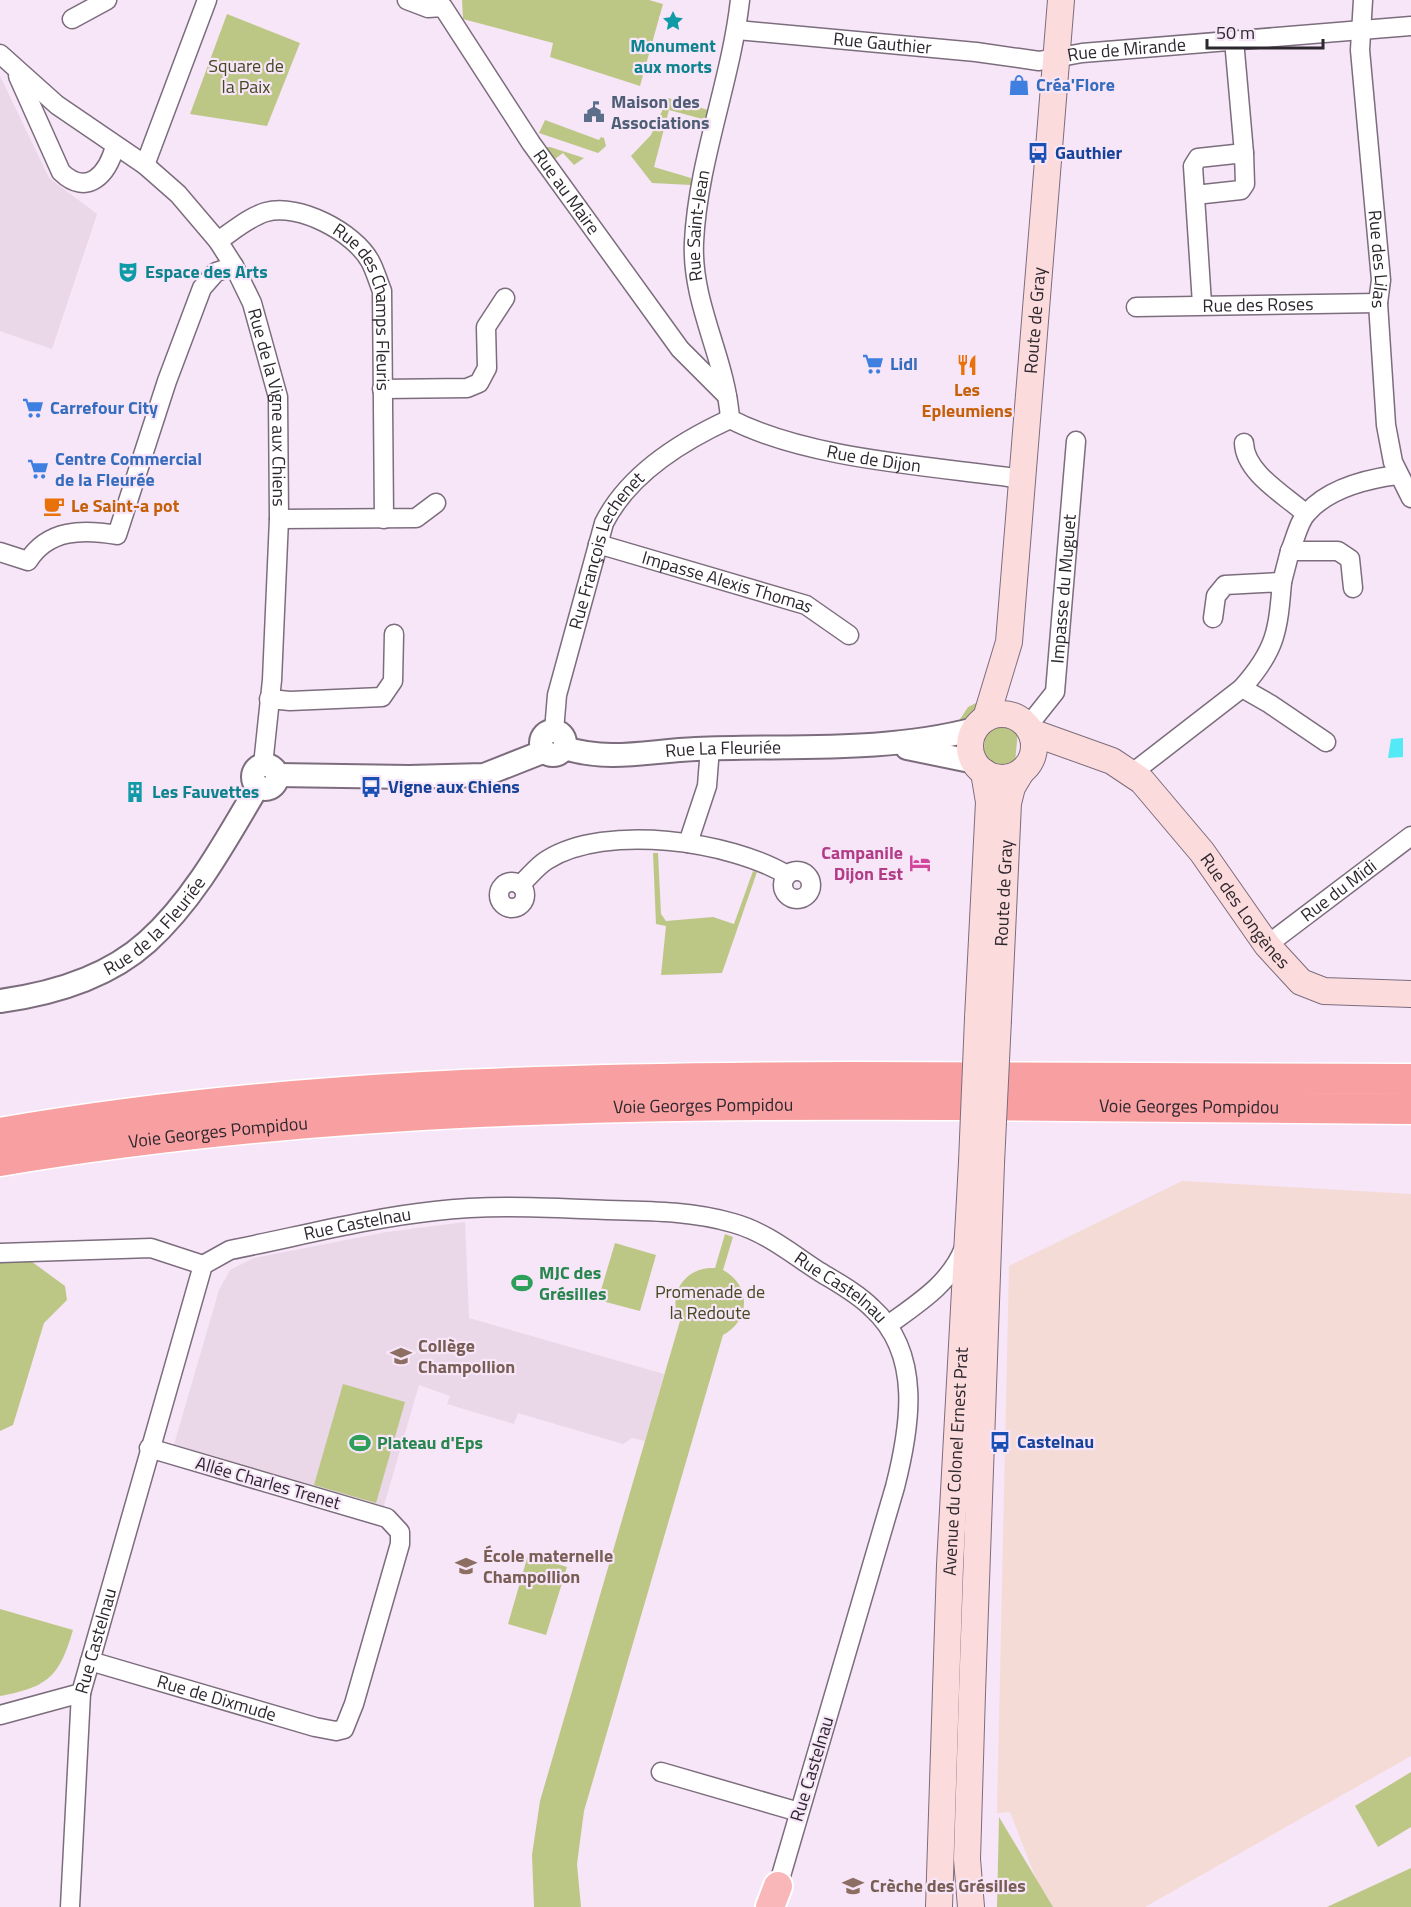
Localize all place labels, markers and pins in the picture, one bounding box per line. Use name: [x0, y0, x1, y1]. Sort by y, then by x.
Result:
place icon: Monument aux morts: [661, 9, 685, 33]
place label: Monument aux morts: [630, 32, 716, 80]
place label: Créa'Flore: [1036, 71, 1115, 98]
shop icon: Créa'Flore: [1007, 73, 1031, 97]
place label: Maison des Associations: [611, 88, 710, 136]
public building icon: Maison des Associations: [582, 100, 606, 124]
place label: Gauthier: [1055, 139, 1122, 166]
bus stop icon: Gauthier: [1026, 141, 1050, 165]
place label: Espace des Arts: [145, 258, 268, 285]
theatre icon: Espace des Arts: [116, 260, 140, 284]
place label: Lidl: [890, 350, 918, 377]
supermarket icon: Lidl: [861, 352, 885, 376]
restaurant icon: Les Epleumiens: [955, 353, 979, 377]
place label: Les Epleumiens: [921, 376, 1013, 424]
place label: Carrefour City: [50, 394, 158, 421]
supermarket icon: Carrefour City: [21, 396, 45, 420]
place label: Centre Commercial de la Fleurée: [55, 445, 202, 493]
supermarket icon: Centre Commercial de la Fleurée: [26, 457, 50, 481]
place label: Le Saint-a pot: [71, 492, 180, 519]
cafe icon: Le Saint-a pot: [42, 494, 66, 518]
place label: Vigne aux Chiens: [388, 773, 520, 800]
bus stop icon: Vigne aux Chiens: [359, 775, 383, 799]
place label: Les Fauvettes: [152, 778, 259, 805]
building icon: Les Fauvettes: [123, 780, 147, 804]
place label: Campanile Dijon Est: [821, 839, 903, 887]
hotel icon: Campanile Dijon Est: [908, 851, 932, 875]
place label: MJC des Grésilles: [539, 1259, 606, 1307]
sports icon: MJC des Grésilles: [510, 1271, 534, 1295]
place label: Collège Champollion: [418, 1332, 515, 1380]
school or university icon: Collège Champollion: [389, 1344, 413, 1368]
place label: Castelnau: [1017, 1428, 1094, 1455]
place label: Plateau d'Eps: [377, 1429, 483, 1456]
bus stop icon: Castelnau: [988, 1430, 1012, 1454]
sports icon: Plateau d'Eps: [348, 1431, 372, 1455]
place label: École maternelle Champollion: [483, 1542, 613, 1590]
school or university icon: École maternelle Champollion: [454, 1554, 478, 1578]
place label: Crèche des Grésilles: [870, 1872, 1026, 1899]
school or university icon: Crèche des Grésilles: [841, 1874, 865, 1898]

